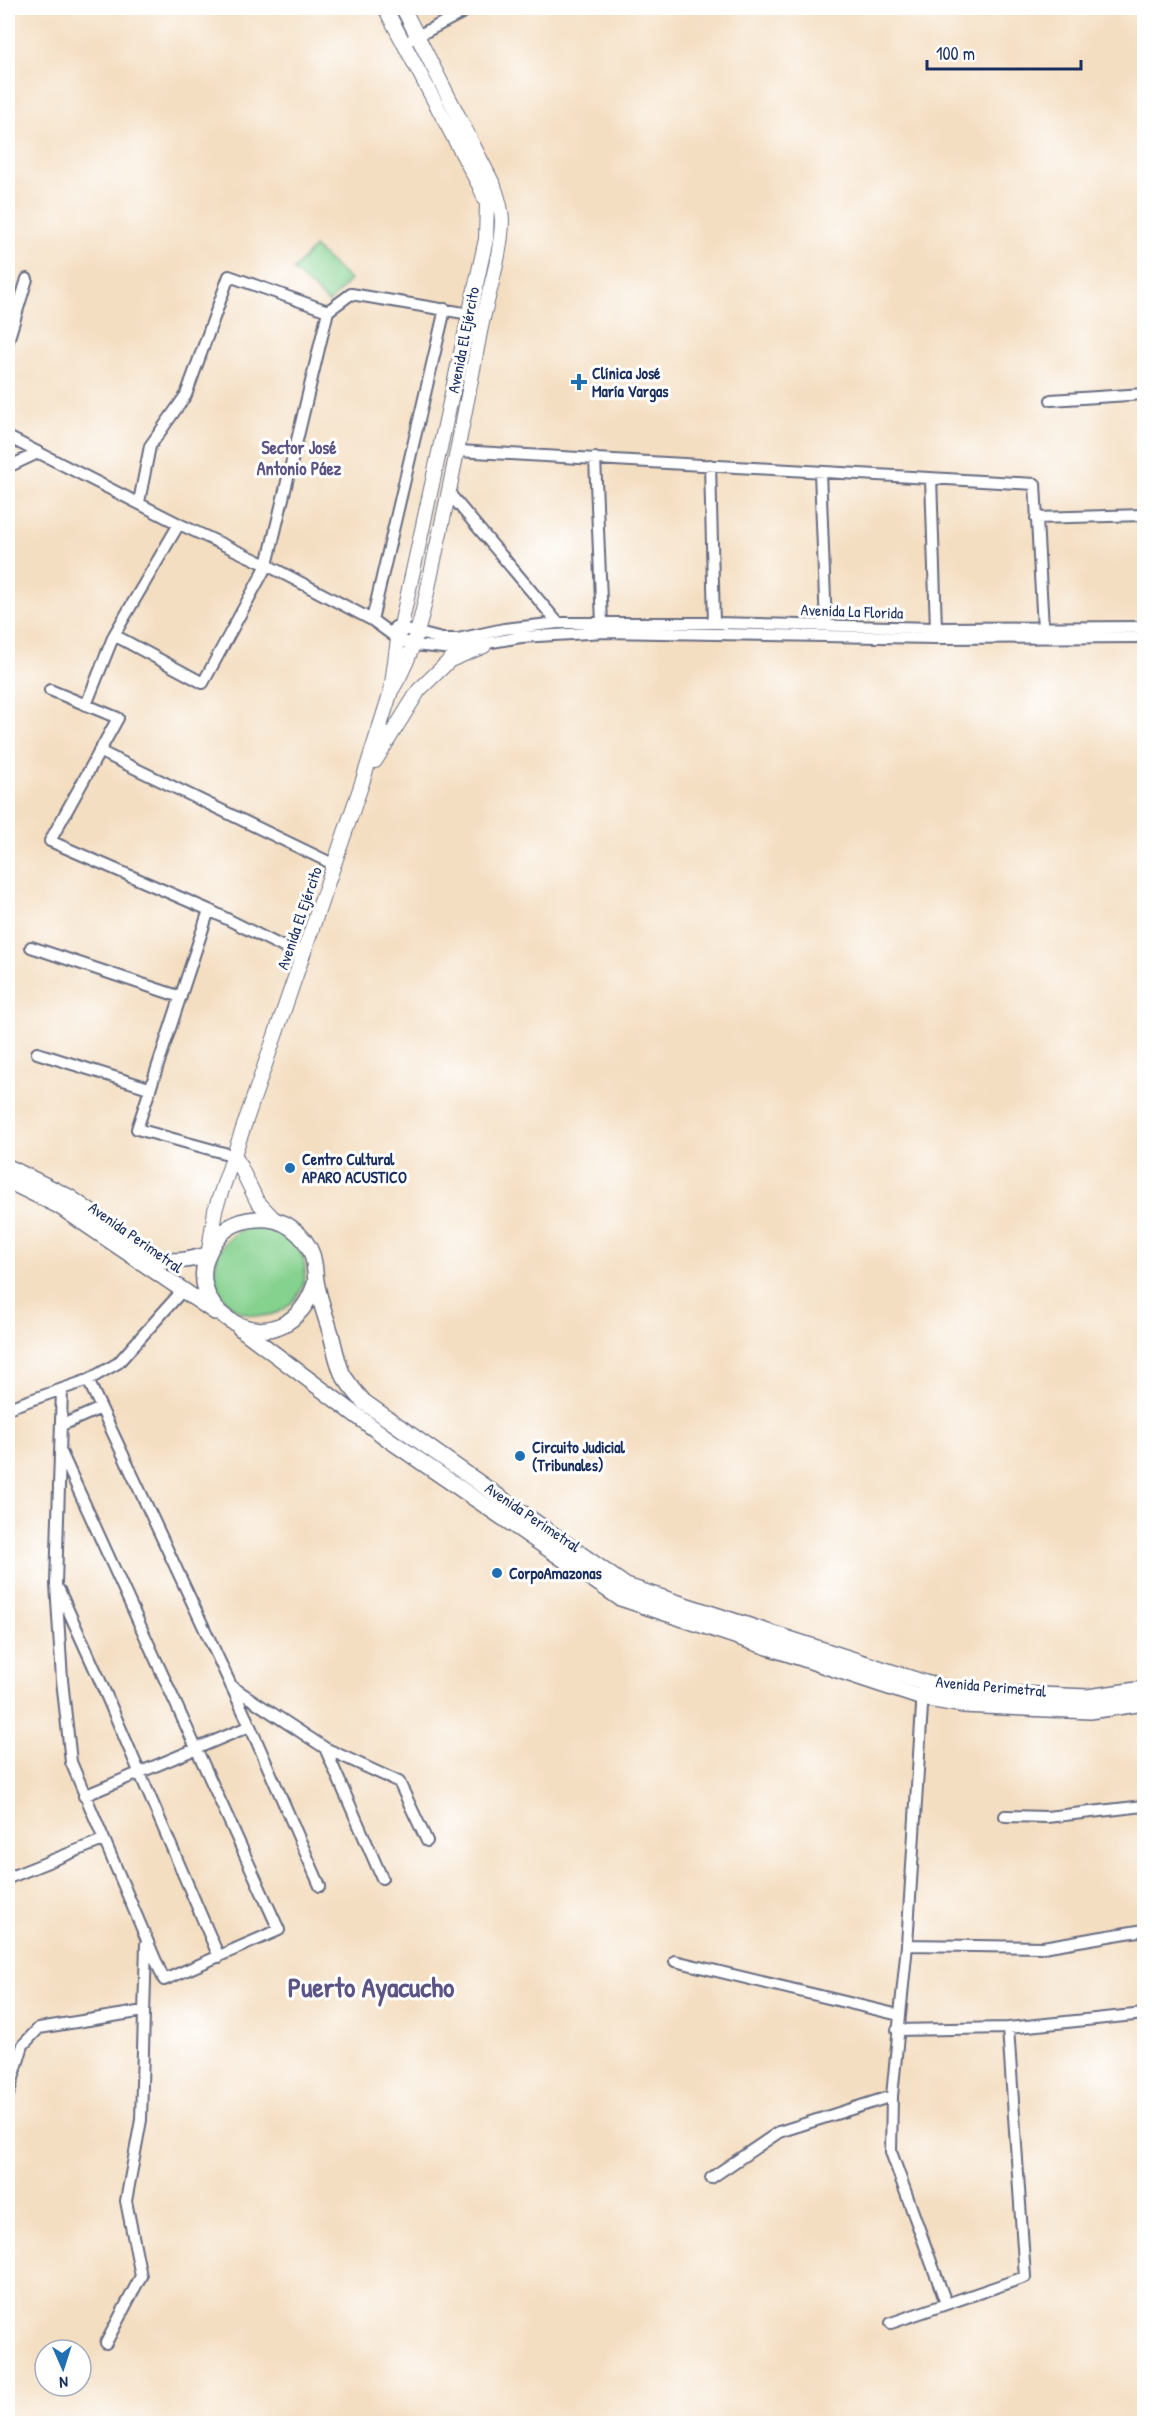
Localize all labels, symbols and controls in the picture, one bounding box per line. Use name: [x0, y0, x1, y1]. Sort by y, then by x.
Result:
scale bar: [927, 33, 1082, 71]
text: 100 m: [936, 41, 975, 66]
street label: Avenida El Ejército: [442, 285, 484, 395]
place label: Clínica José María Vargas: [592, 362, 669, 403]
marker: Clínica José María Vargas: [570, 373, 588, 391]
district label: Sector José Antonio Páez: [257, 435, 342, 481]
street label: Avenida La Florida: [800, 598, 904, 624]
street label: Avenida El Ejército: [271, 863, 327, 972]
place label: Centro Cultural APARO ACUSTICO: [302, 1148, 407, 1188]
marker: Centro Cultural APARO ACUSTICO: [283, 1161, 297, 1175]
street label: Avenida Perimetral: [84, 1196, 188, 1278]
place label: Circuito Judicial (Tribunales): [532, 1436, 626, 1476]
marker: Circuito Judicial (Tribunales): [513, 1449, 527, 1463]
street label: Avenida Perimetral: [481, 1477, 586, 1558]
place label: CorpoAmazonas: [509, 1562, 602, 1585]
marker: CorpoAmazonas: [490, 1566, 504, 1580]
street label: Avenida Perimetral: [935, 1670, 1048, 1702]
district label: Puerto Ayacucho: [288, 1968, 455, 2007]
north arrow: [33, 2338, 93, 2398]
text: N: [58, 2372, 69, 2394]

